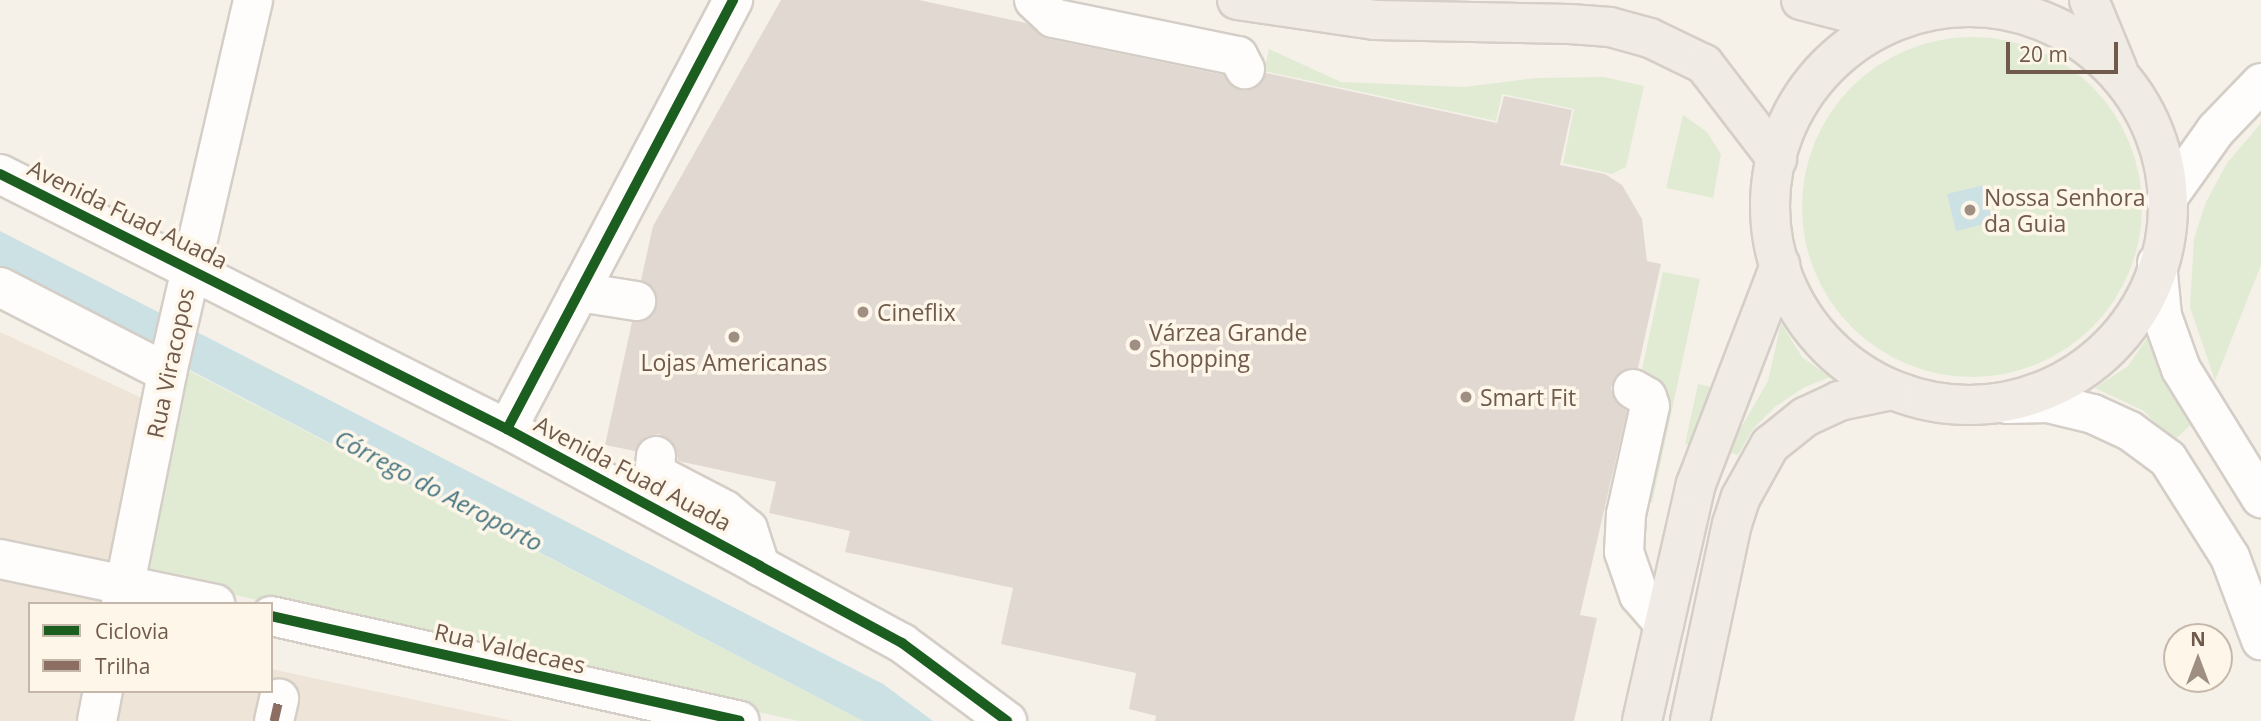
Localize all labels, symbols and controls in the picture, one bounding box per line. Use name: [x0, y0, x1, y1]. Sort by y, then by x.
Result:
scale bar: [2009, 28, 2121, 72]
text: 20 m: [2019, 40, 2068, 68]
street label: Avenida Fuad Auada: [24, 154, 232, 274]
place label: Nossa Senhora da Guia: [1984, 183, 2146, 237]
marker: Nossa Senhora da Guia: [1962, 202, 1978, 218]
street label: Rua Viracopos: [141, 286, 199, 440]
place label: Cineflix: [877, 298, 956, 326]
marker: Cineflix: [855, 304, 871, 320]
place label: Várzea Grande Shopping: [1149, 318, 1307, 372]
marker: Lojas Americanas: [726, 329, 742, 345]
marker: Várzea Grande Shopping: [1127, 337, 1143, 353]
place label: Lojas Americanas: [641, 348, 827, 376]
place label: Smart Fit: [1480, 383, 1576, 411]
marker: Smart Fit: [1458, 389, 1474, 405]
street label: Avenida Fuad Auada: [530, 409, 736, 537]
water label: Córrego do Aeroporto: [330, 423, 548, 557]
legend: [28, 602, 273, 693]
text: Ciclovia: [95, 617, 169, 645]
street label: Rua Valdecaes: [432, 617, 588, 679]
north arrow: [2163, 623, 2233, 693]
text: N: [2190, 626, 2206, 652]
text: Trilha: [95, 652, 150, 680]

